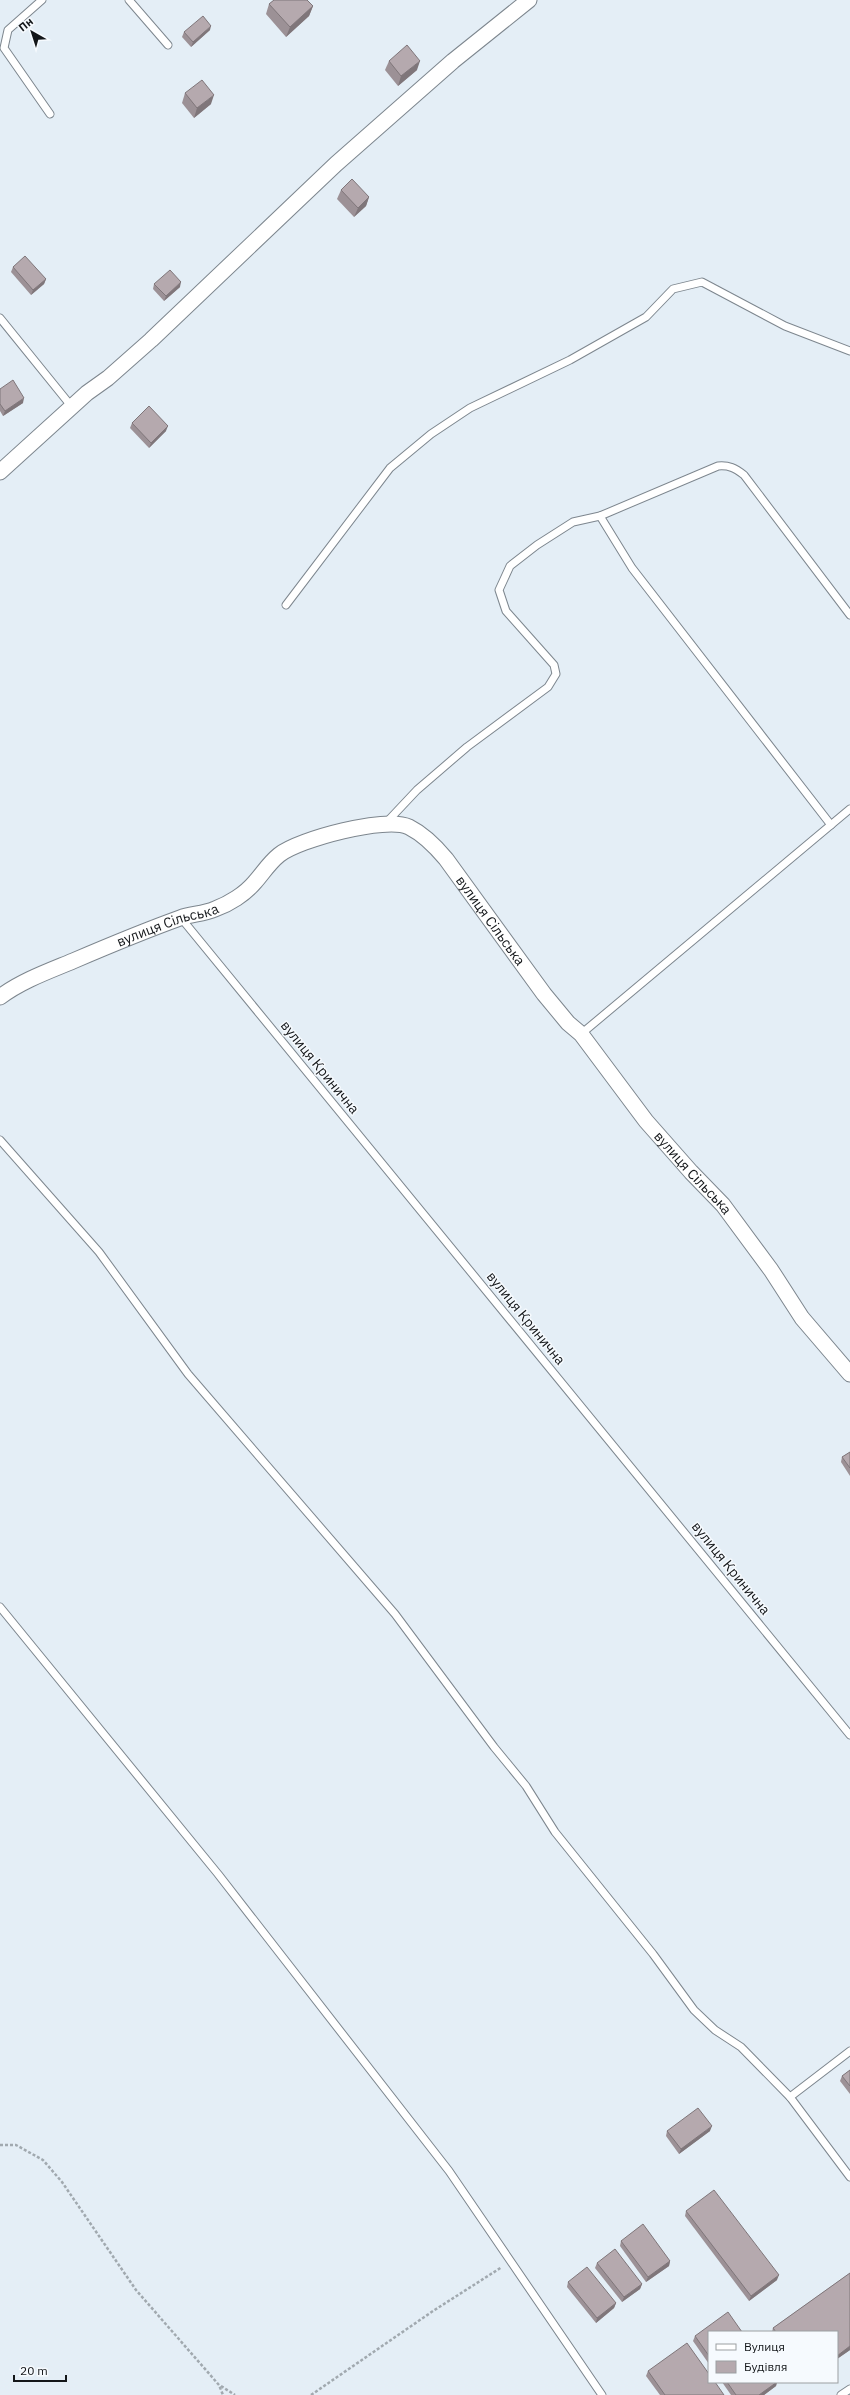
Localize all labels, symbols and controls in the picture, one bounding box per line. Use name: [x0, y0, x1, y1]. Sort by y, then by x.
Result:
north arrow: [12, 12, 52, 52]
text: Пн: [16, 14, 36, 34]
street label: вулиця Сільська: [452, 872, 530, 969]
street label: вулиця Сільська: [114, 899, 222, 951]
street label: вулиця Кринична: [277, 1017, 364, 1118]
street label: вулиця Сільська: [650, 1128, 736, 1218]
street label: вулиця Кринична: [483, 1268, 570, 1369]
street label: вулиця Кринична: [688, 1518, 775, 1619]
legend: [708, 2331, 838, 2383]
text: Вулиця: [744, 2339, 785, 2354]
scale bar: [14, 2357, 66, 2383]
text: Будівля: [744, 2359, 787, 2374]
text: 20 m: [20, 2363, 48, 2378]

